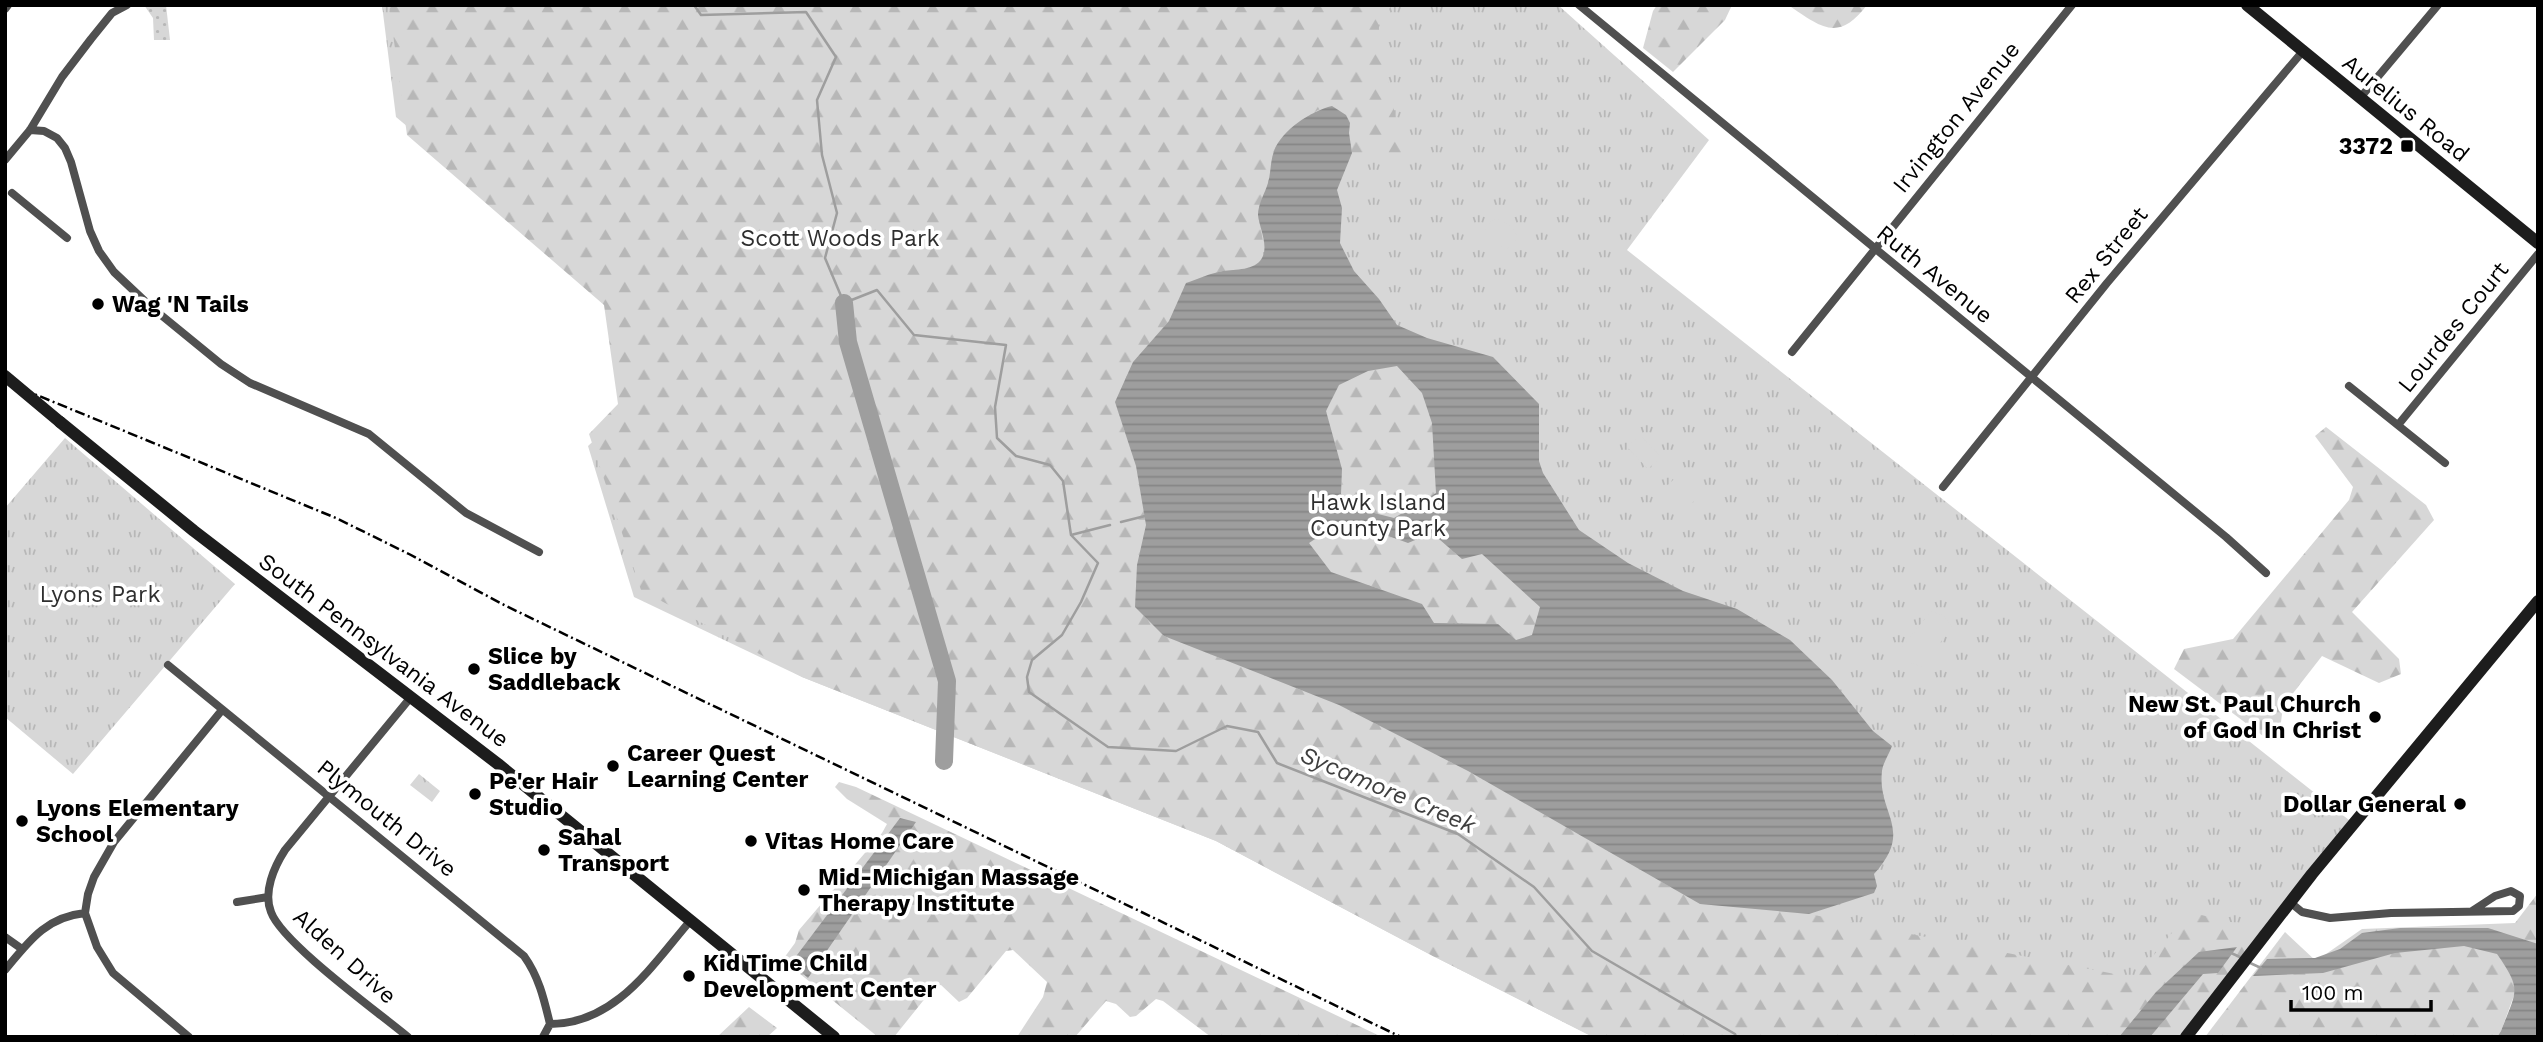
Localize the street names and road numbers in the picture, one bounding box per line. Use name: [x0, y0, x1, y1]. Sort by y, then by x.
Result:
street label: Irvington Avenue: [1887, 36, 2026, 198]
street label: Aurelius Road: [2337, 49, 2474, 168]
street label: Rex Street: [2059, 201, 2154, 309]
street label: Ruth Avenue: [1871, 219, 1998, 329]
street label: Lourdes Court: [2392, 256, 2515, 398]
street label: South Pennsylvania Avenue: [254, 548, 514, 753]
street label: Plymouth Drive: [312, 754, 462, 883]
street label: Alden Drive: [288, 903, 402, 1010]

